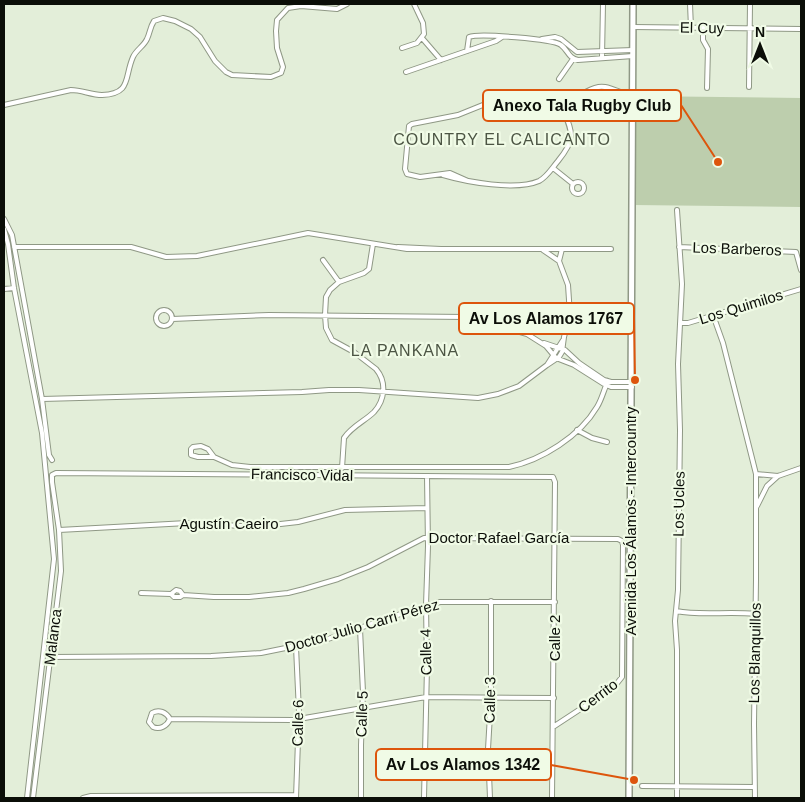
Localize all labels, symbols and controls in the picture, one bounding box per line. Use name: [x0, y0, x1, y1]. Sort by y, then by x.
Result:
street label: El Cuy: [680, 19, 725, 36]
north arrow: [735, 20, 785, 70]
text: N: [755, 24, 765, 40]
callout: Anexo Tala Rugby Club: [483, 90, 681, 121]
text: Anexo Tala Rugby Club: [493, 97, 671, 114]
district label: COUNTRY EL CALICANTO: [393, 131, 611, 148]
street label: Los Barberos: [692, 238, 782, 259]
street label: Los Quimilos: [697, 286, 785, 327]
callout: Av Los Alamos 1767: [459, 303, 634, 334]
text: Av Los Alamos 1767: [469, 310, 623, 327]
district label: LA PANKANA: [351, 342, 459, 359]
street label: Avenida Los Álamos - Intercountry: [622, 406, 639, 636]
street label: Francisco Vidal: [251, 465, 353, 484]
street label: Los Ucles: [669, 471, 688, 537]
street label: Agustín Caeiro: [179, 515, 279, 532]
street label: Doctor Rafael García: [429, 529, 570, 546]
street label: Doctor Julio Carri Pérez: [283, 595, 441, 656]
street label: Los Blanquillos: [745, 602, 764, 704]
street label: Malanca: [41, 607, 64, 666]
street label: Calle 2: [546, 615, 563, 661]
street label: Calle 4: [417, 629, 434, 676]
street label: Cerrito: [575, 675, 621, 716]
street label: Calle 3: [481, 676, 498, 723]
street label: Calle 5: [352, 690, 371, 738]
street label: Calle 6: [289, 699, 306, 746]
callout: Av Los Alamos 1342: [376, 749, 551, 780]
text: Av Los Alamos 1342: [386, 756, 540, 773]

